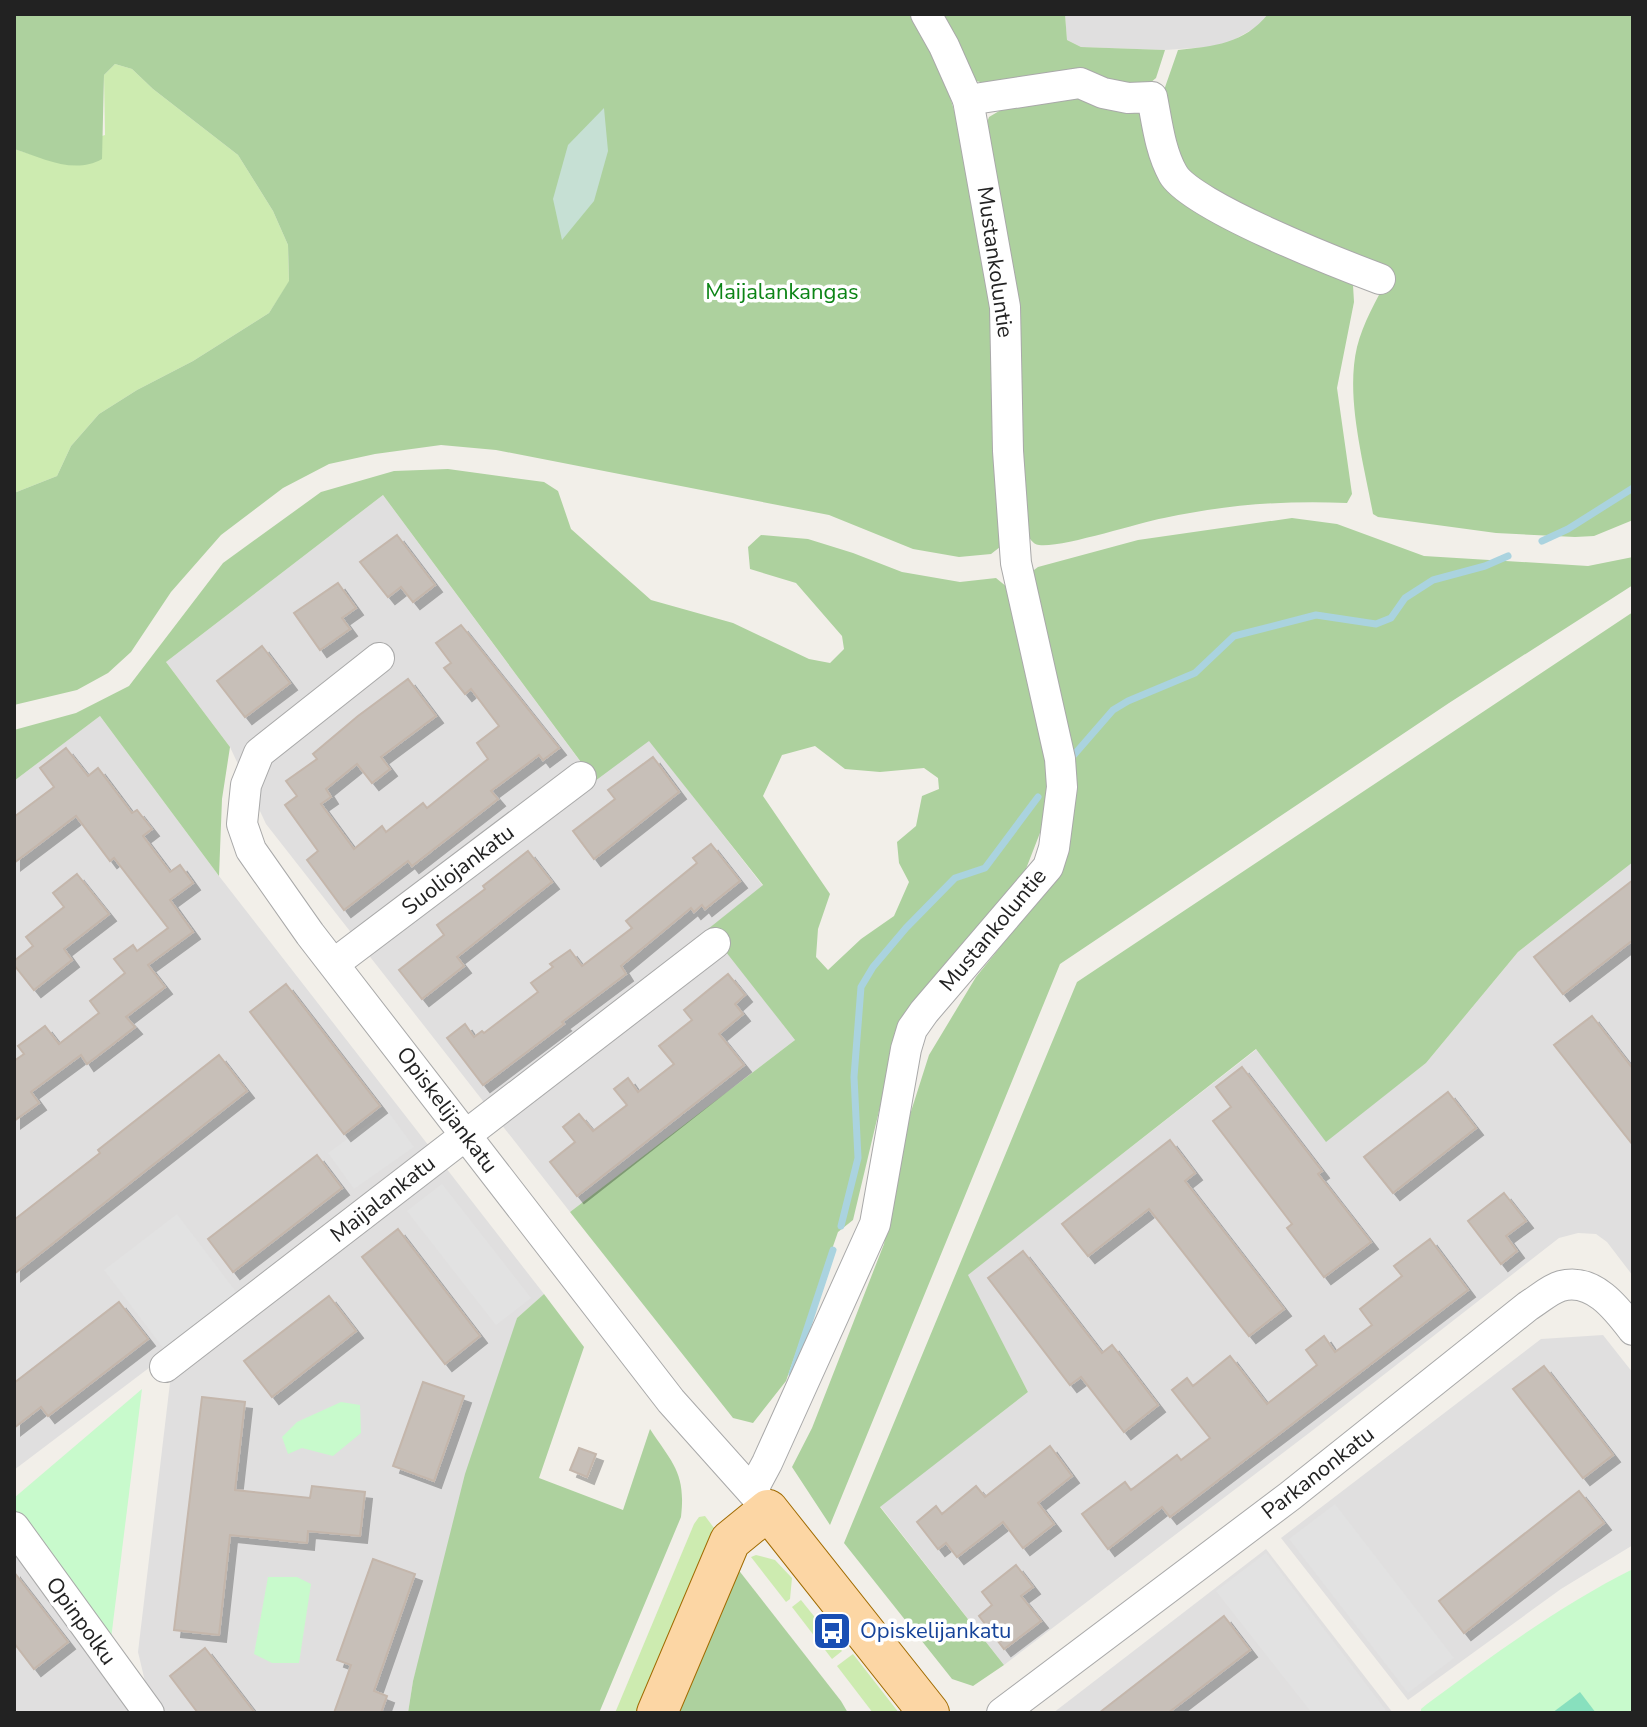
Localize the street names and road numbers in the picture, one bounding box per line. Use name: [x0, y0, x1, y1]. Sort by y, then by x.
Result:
street label: Mustankoluntie: [970, 185, 1020, 339]
street label: Suoliojankatu: [396, 818, 520, 922]
street label: Mustankoluntie: [933, 862, 1053, 998]
street label: Opiskelijankatu: [389, 1041, 505, 1179]
street label: Maijalankatu: [324, 1148, 442, 1250]
street label: Parkanonkatu: [1255, 1420, 1381, 1526]
street label: Opinpolku: [39, 1571, 123, 1671]

